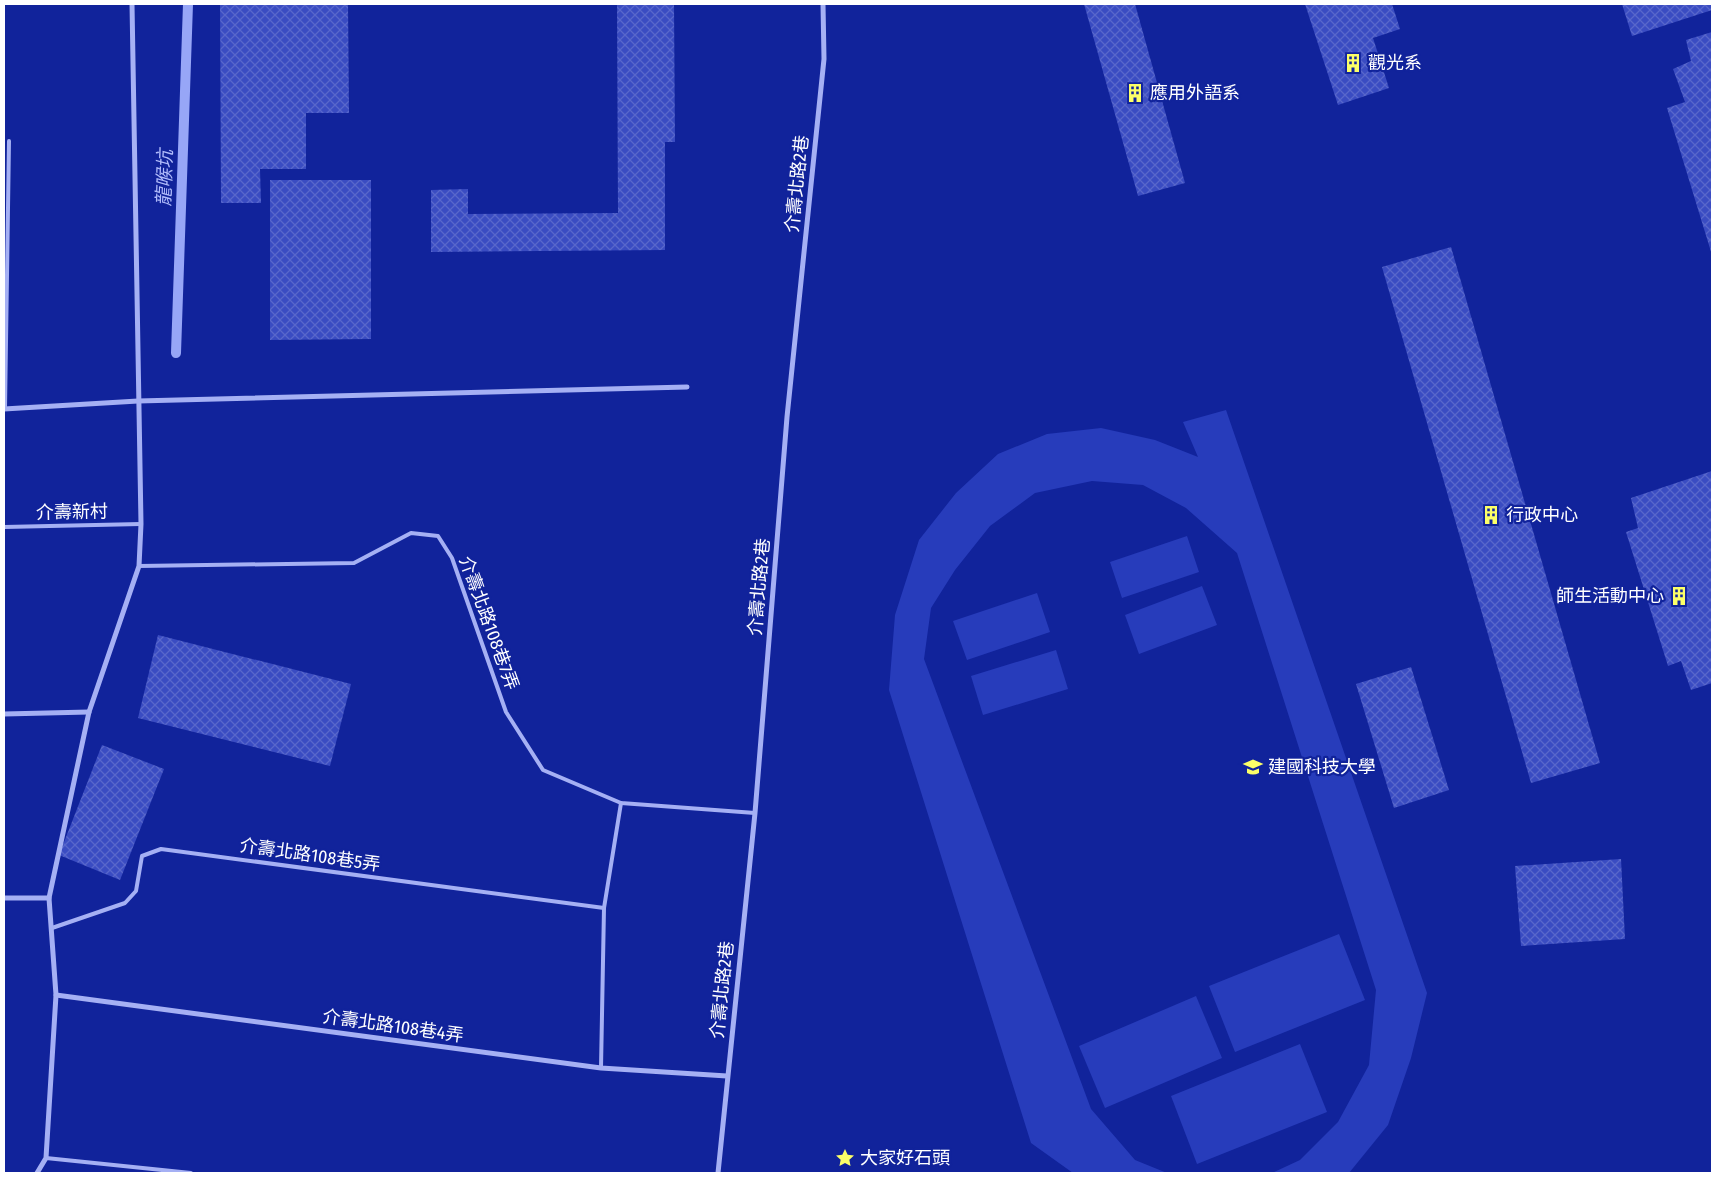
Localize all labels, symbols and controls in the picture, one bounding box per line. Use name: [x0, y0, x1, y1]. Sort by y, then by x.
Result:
building icon: 觀光系: [1342, 52, 1364, 74]
place label: 觀光系: [1368, 52, 1422, 74]
building icon: 應用外語系: [1124, 82, 1146, 104]
place label: 應用外語系: [1150, 82, 1240, 104]
street label: 介壽北路2巷: [781, 134, 813, 234]
water label: 龍喉坑: [152, 146, 177, 207]
street label: 介壽新村: [36, 500, 108, 524]
building icon: 行政中心: [1480, 504, 1502, 526]
place label: 行政中心: [1506, 504, 1578, 526]
street label: 介壽北路2巷: [744, 537, 774, 637]
street label: 介壽北路108巷7弄: [455, 553, 523, 693]
place label: 師生活動中心: [1556, 585, 1664, 607]
building icon: 師生活動中心: [1668, 585, 1690, 607]
school or university icon: 建國科技大學: [1242, 756, 1264, 778]
place label: 建國科技大學: [1268, 756, 1376, 778]
street label: 介壽北路108巷5弄: [238, 834, 382, 876]
street label: 介壽北路2巷: [706, 940, 738, 1040]
street label: 介壽北路108巷4弄: [321, 1005, 465, 1047]
place icon: 大家好石頭: [834, 1147, 856, 1169]
place label: 大家好石頭: [860, 1147, 950, 1169]

